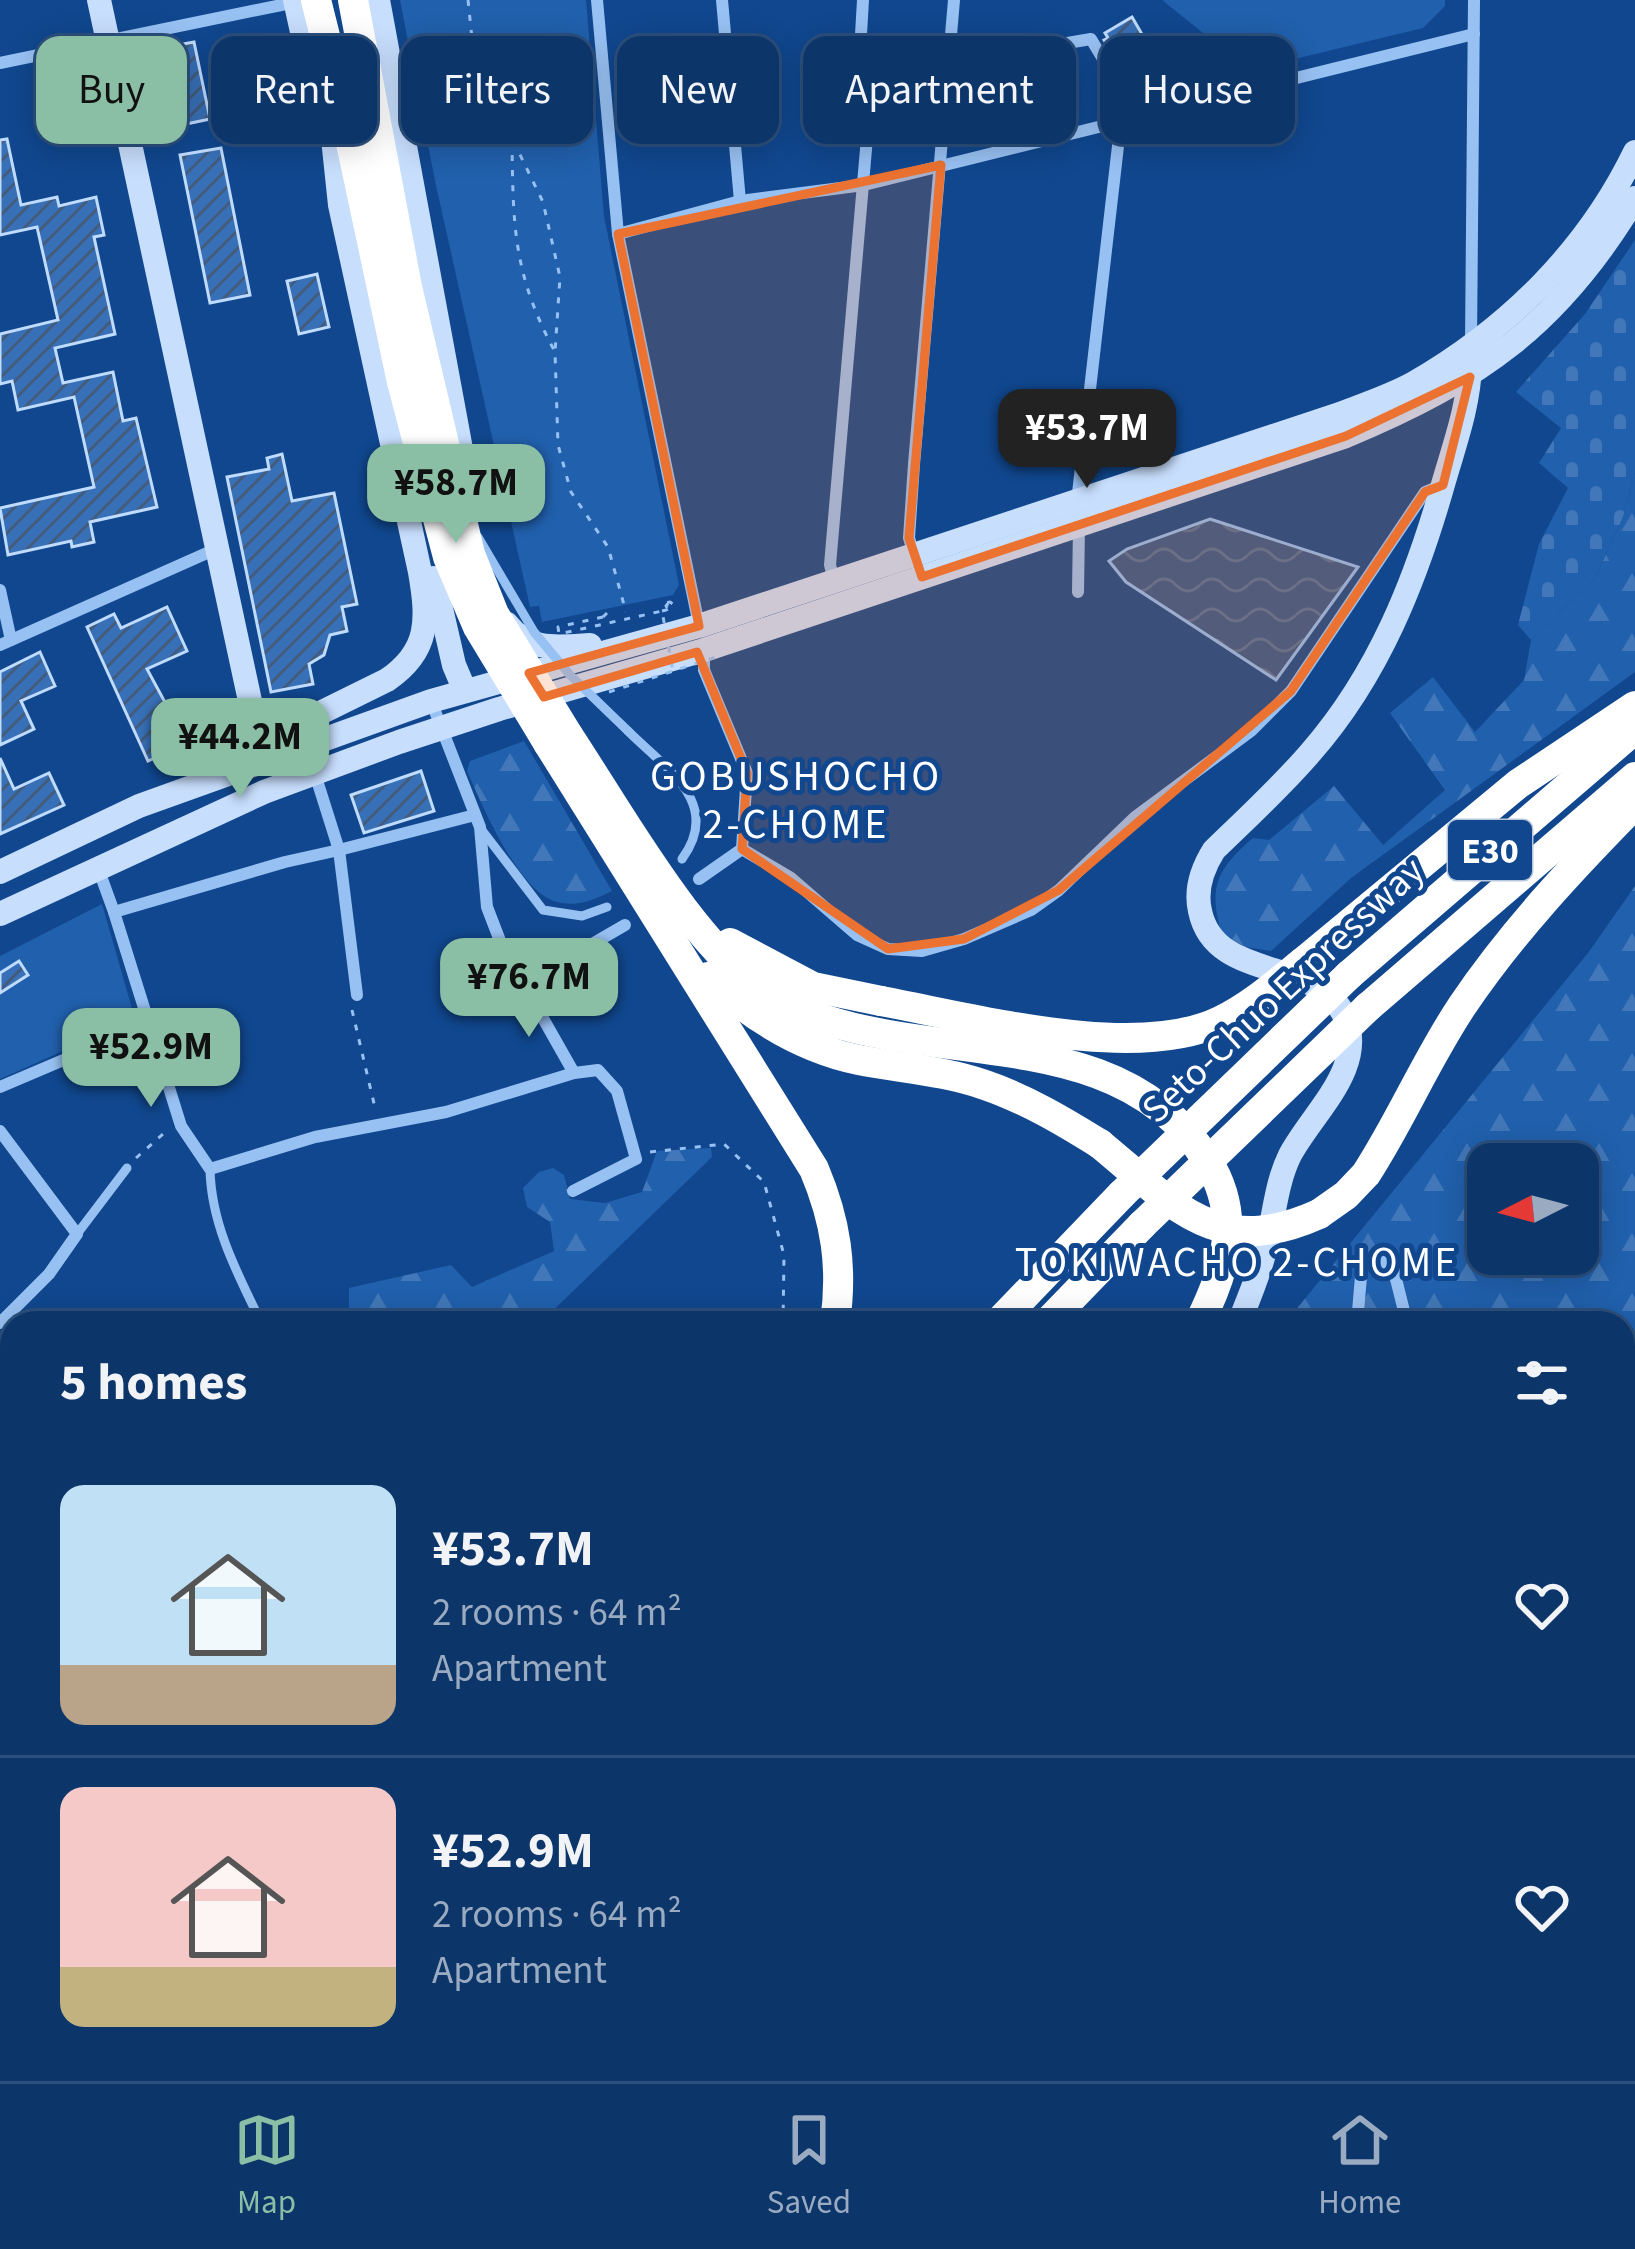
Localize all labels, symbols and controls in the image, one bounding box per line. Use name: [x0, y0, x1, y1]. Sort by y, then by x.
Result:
chip: Buy: [36, 36, 187, 144]
chip: Rent: [211, 36, 377, 144]
chip: Filters: [401, 36, 593, 144]
chip: New: [617, 36, 779, 144]
chip: Apartment: [803, 36, 1076, 144]
chip: House: [1100, 36, 1295, 144]
pin: ¥53.7M: [989, 389, 1185, 491]
text: ¥53.7M: [1025, 400, 1149, 456]
pin: ¥58.7M: [358, 444, 554, 546]
text: ¥58.7M: [394, 455, 518, 511]
pin: ¥44.2M: [142, 698, 338, 800]
text: ¥44.2M: [178, 709, 302, 765]
district label: GOBUSHOCHO 2-CHOME: [650, 747, 942, 855]
road number: E30: [1448, 820, 1532, 880]
street label: Seto-Chuo Expressway: [1129, 844, 1437, 1137]
pin: ¥76.7M: [431, 938, 627, 1040]
text: ¥76.7M: [467, 949, 591, 1005]
pin: ¥52.9M: [53, 1008, 249, 1110]
text: ¥52.9M: [89, 1019, 213, 1075]
north arrow: [1467, 1143, 1599, 1275]
map controls: [1467, 1143, 1599, 1275]
district label: TOKIWACHO 2-CHOME: [1015, 1233, 1459, 1293]
text: 5 homes: [60, 1347, 247, 1419]
icon: filters: [1509, 1350, 1575, 1416]
text: ¥53.7M: [432, 1513, 594, 1585]
icon: home: [156, 1533, 300, 1677]
icon: heart: [1509, 1572, 1575, 1638]
text: 2 rooms · 64 m²: [432, 1585, 682, 1641]
text: Apartment: [432, 1641, 607, 1697]
text: ¥52.9M: [432, 1815, 594, 1887]
icon: home: [156, 1835, 300, 1979]
icon: heart: [1509, 1874, 1575, 1940]
text: 2 rooms · 64 m²: [432, 1887, 682, 1943]
text: Apartment: [432, 1943, 607, 1999]
tab: Map: [234, 2107, 300, 2226]
tab: Saved: [767, 2107, 851, 2226]
tab: Home: [1318, 2107, 1401, 2226]

